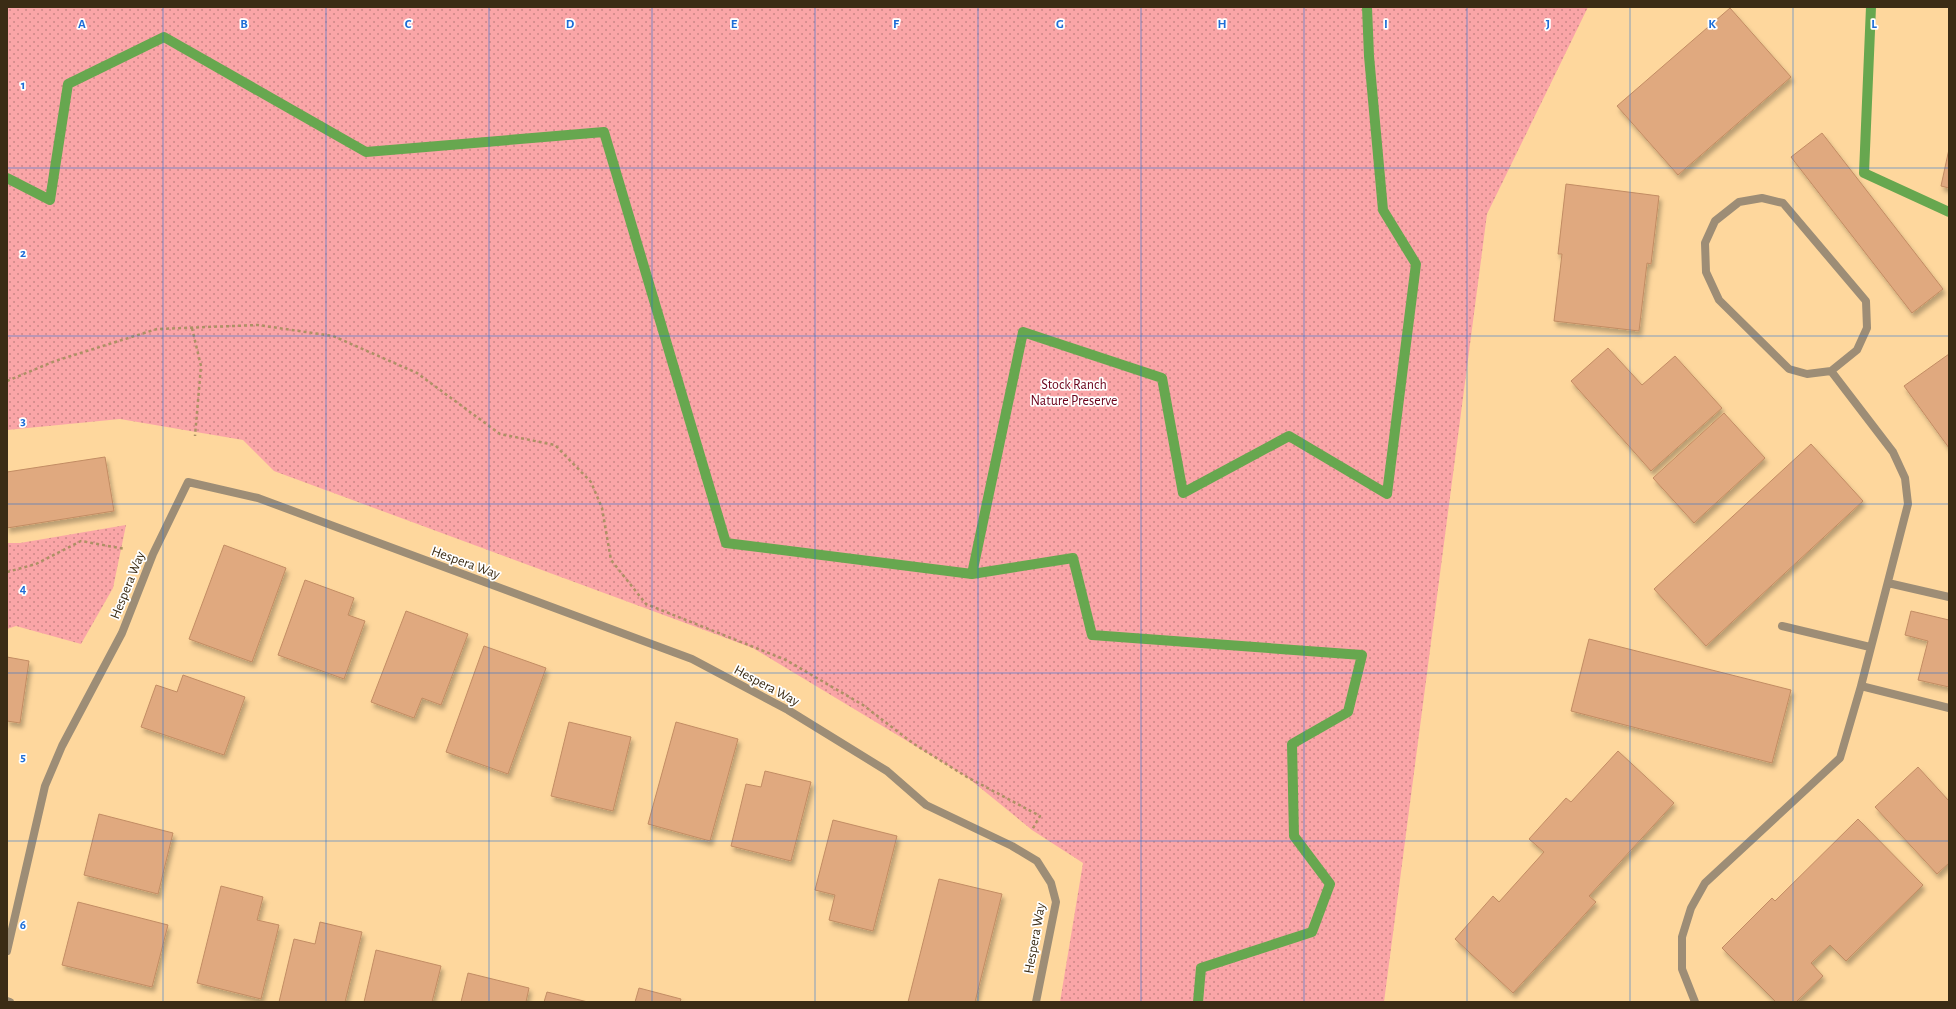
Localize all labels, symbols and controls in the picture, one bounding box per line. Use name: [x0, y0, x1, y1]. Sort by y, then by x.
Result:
text: A: [78, 18, 86, 31]
text: B: [240, 18, 248, 31]
text: C: [405, 18, 412, 31]
text: D: [566, 18, 575, 31]
text: E: [731, 18, 738, 31]
text: F: [893, 18, 900, 31]
text: G: [1056, 18, 1064, 31]
text: H: [1217, 18, 1227, 31]
text: I: [1384, 18, 1388, 31]
text: J: [1546, 18, 1550, 31]
text: K: [1708, 18, 1716, 31]
text: L: [1871, 18, 1877, 31]
text: 1: [21, 79, 25, 92]
text: 2: [20, 247, 26, 260]
park label: Stock Ranch Nature Preserve: [1030, 378, 1118, 408]
text: 3: [20, 415, 26, 428]
street label: Hespera Way: [430, 544, 502, 582]
street label: Hespera Way: [108, 550, 148, 621]
text: 4: [20, 583, 27, 596]
street label: Hespera Way: [732, 663, 801, 709]
text: 5: [20, 751, 26, 764]
street label: Hespera Way: [1022, 902, 1048, 975]
text: 6: [20, 919, 26, 932]

